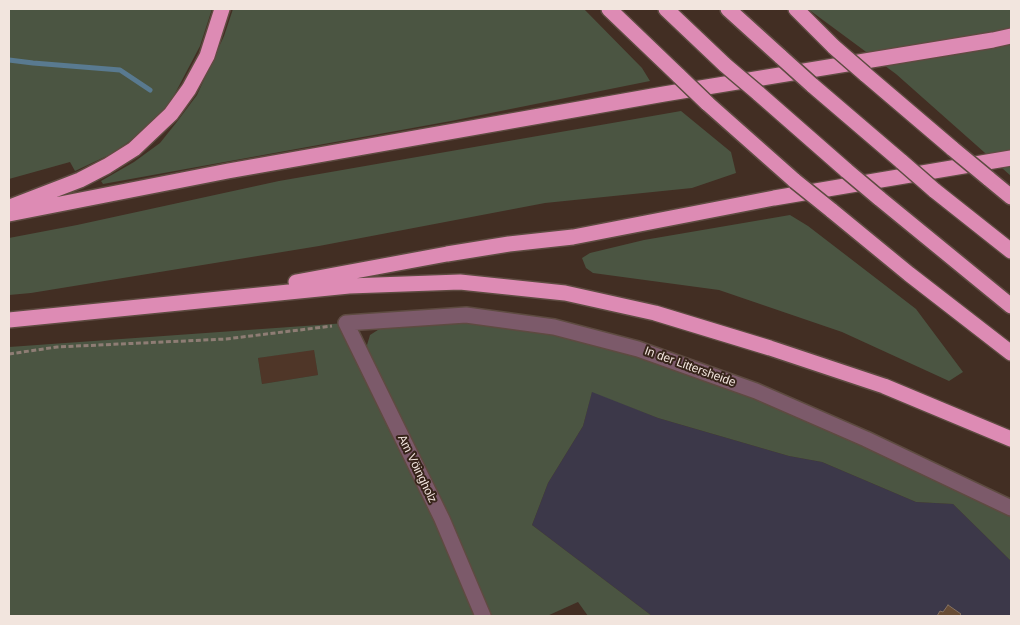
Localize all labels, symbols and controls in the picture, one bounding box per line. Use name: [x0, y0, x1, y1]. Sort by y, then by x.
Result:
street label: In der Littersheide: [642, 344, 738, 390]
street label: Am Vöingholz: [394, 433, 440, 505]

